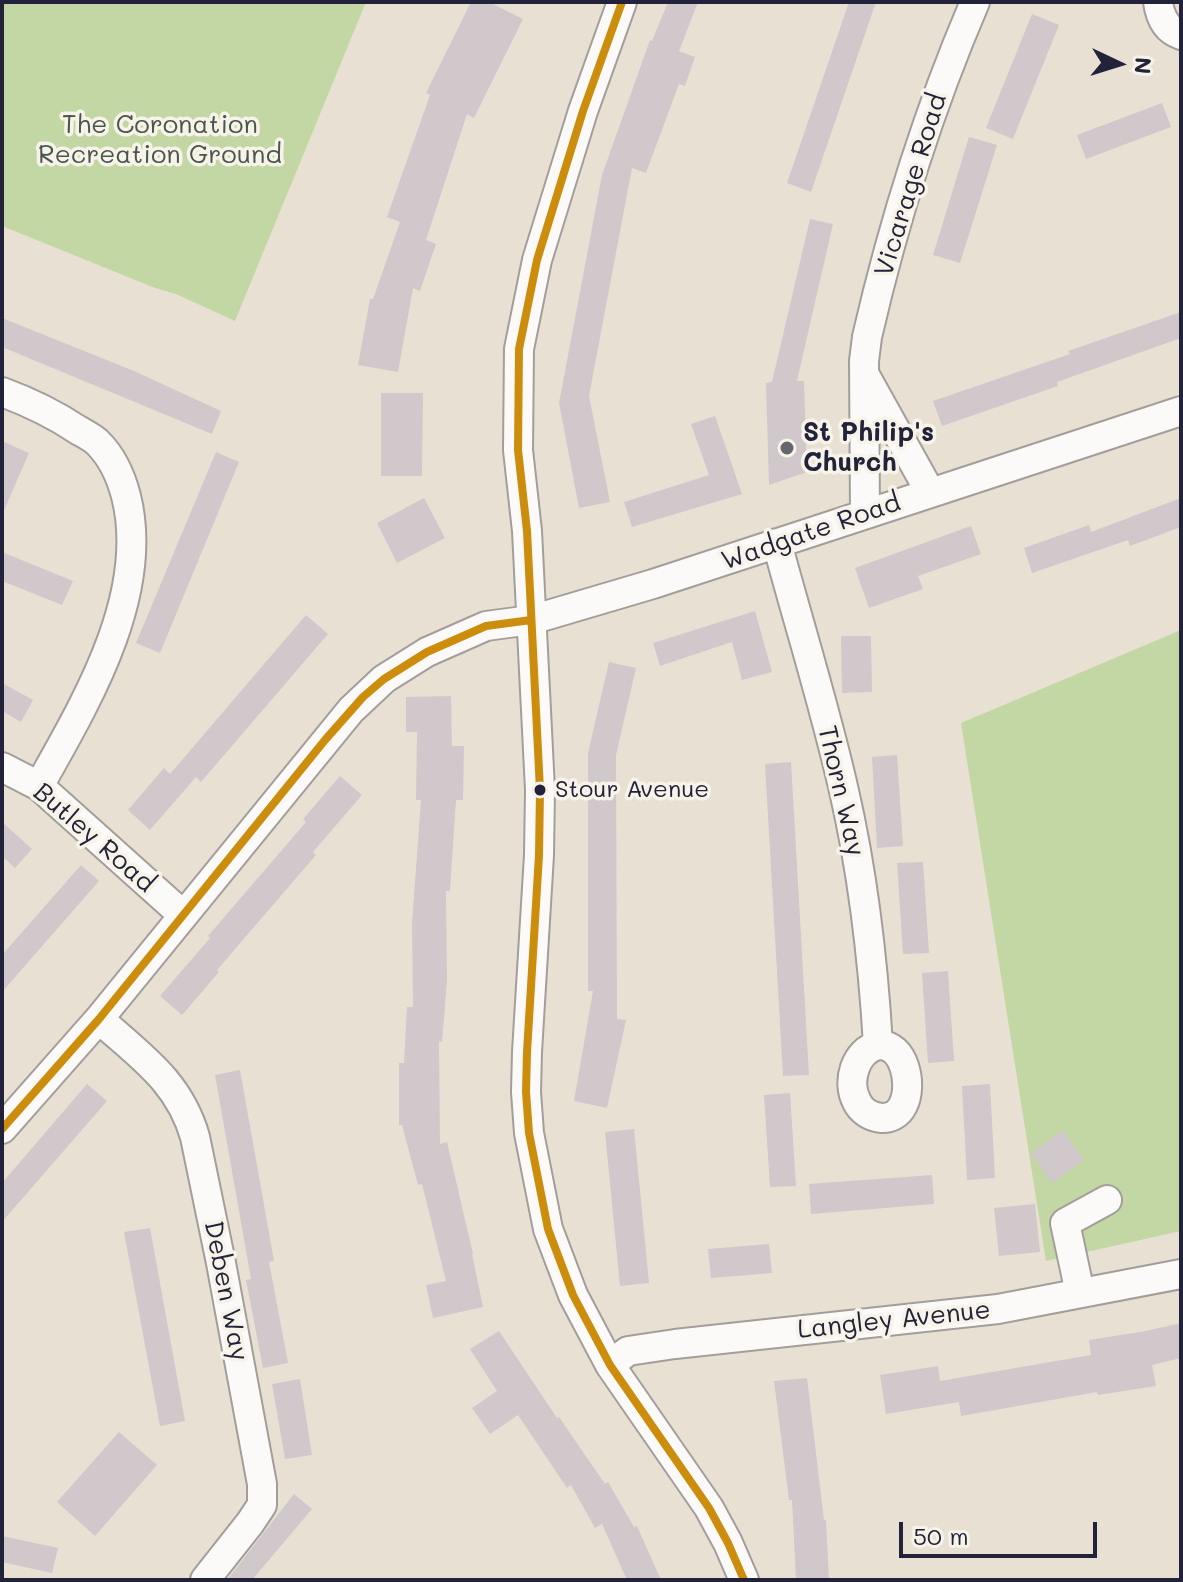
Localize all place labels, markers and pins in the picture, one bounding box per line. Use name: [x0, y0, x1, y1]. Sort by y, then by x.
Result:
place label: St Philip's Church: [803, 417, 934, 478]
marker: St Philip's Church: [778, 439, 796, 457]
place label: Stour Avenue: [555, 776, 709, 804]
marker: Stour Avenue: [532, 782, 548, 798]

